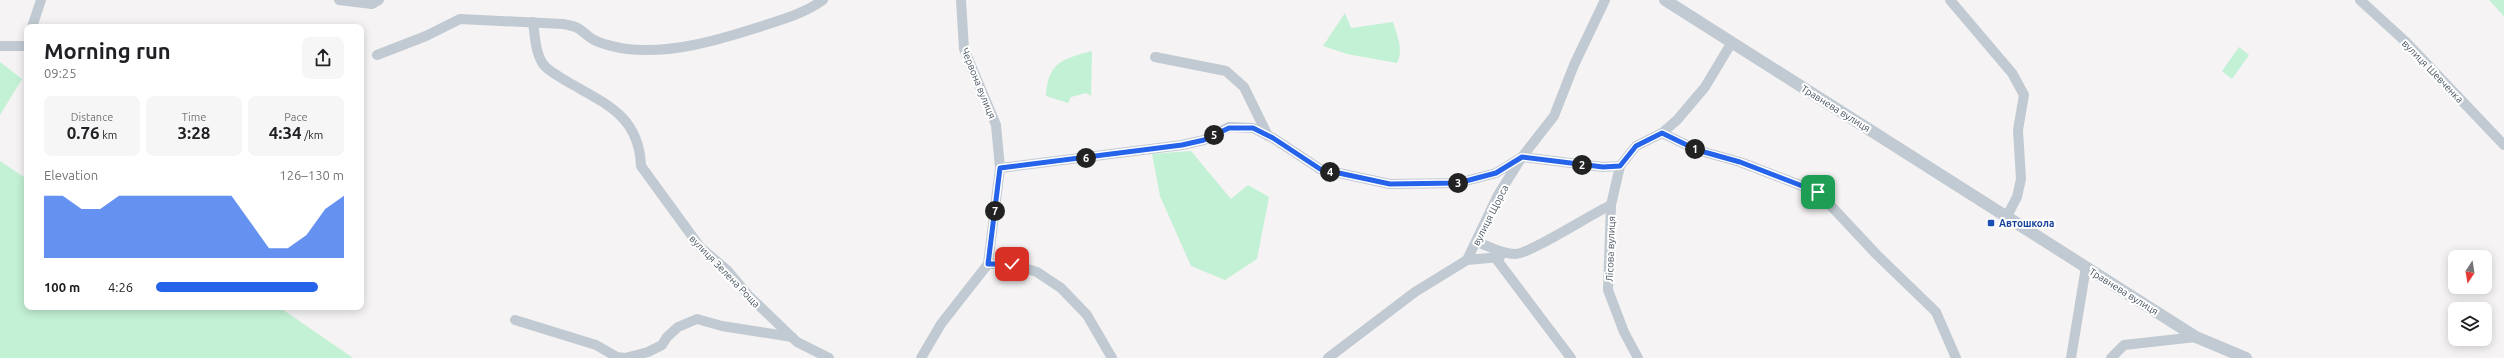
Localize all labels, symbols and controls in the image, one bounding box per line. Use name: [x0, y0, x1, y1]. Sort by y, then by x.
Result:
button: share: [302, 37, 344, 79]
text: Morning run: [44, 38, 171, 63]
street label: вулиця Шевченка: [2400, 38, 2465, 105]
street label: Червона вулиця: [959, 46, 998, 120]
text: 09:25: [44, 66, 77, 80]
street label: Травнева вулиця: [1799, 83, 1872, 134]
text: Distance: [71, 111, 113, 123]
text: Time: [182, 111, 206, 123]
text: Pace: [284, 111, 308, 123]
text: 0.76: [67, 123, 100, 142]
text: 3:28: [178, 123, 210, 142]
text: 4:34: [269, 123, 302, 142]
pin: 5: [1204, 125, 1224, 145]
text: km: [100, 129, 117, 141]
text: /km: [302, 129, 323, 141]
text: 5: [1211, 129, 1217, 141]
pin: 1: [1685, 139, 1705, 159]
text: 1: [1692, 143, 1698, 155]
pin: 6: [1076, 148, 1096, 168]
text: 6: [1083, 152, 1089, 164]
pin: 2: [1572, 155, 1592, 175]
text: 2: [1579, 159, 1585, 171]
pin: 4: [1320, 162, 1340, 182]
text: 4: [1327, 166, 1333, 178]
text: Elevation: [44, 168, 98, 182]
text: 126–130 m: [279, 168, 344, 182]
pin: 3: [1448, 173, 1468, 193]
pin: [1801, 175, 1835, 209]
text: 3: [1455, 177, 1461, 189]
icon: arrive: [1807, 181, 1829, 203]
street label: вулиця Щорса: [1470, 183, 1511, 247]
pin: 7: [985, 201, 1005, 221]
text: 7: [992, 205, 998, 217]
street label: Лісова вулиця: [1604, 216, 1617, 282]
marker: Автошкола: [1986, 218, 1996, 228]
place label: Автошкола: [1999, 218, 2054, 229]
street label: вулиця Зелена Роща: [687, 233, 762, 310]
pin: [995, 247, 1029, 281]
north arrow: [2448, 250, 2492, 294]
map controls: [2448, 250, 2492, 346]
icon: check: [1001, 253, 1023, 275]
street label: Травнева вулиця: [2087, 266, 2160, 317]
text: 100 m: [44, 280, 80, 294]
text: 4:26: [108, 280, 133, 294]
button: layers: [2448, 302, 2492, 346]

